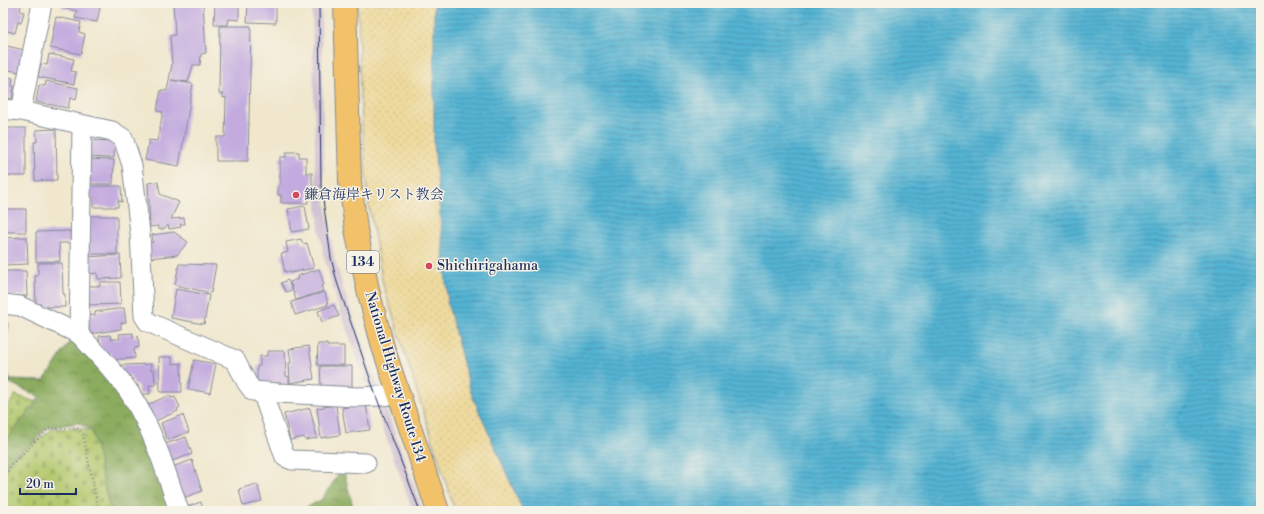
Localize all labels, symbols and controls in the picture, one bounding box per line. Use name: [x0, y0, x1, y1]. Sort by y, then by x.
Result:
place label: 鎌倉海岸キリスト教会: [304, 186, 444, 204]
marker: 鎌倉海岸キリスト教会: [291, 190, 301, 200]
road number: 134: [347, 251, 379, 273]
place label: Shichirigahama: [437, 257, 539, 275]
marker: Shichirigahama: [424, 261, 434, 271]
street label: National Highway Route 134: [360, 290, 430, 464]
scale bar: [20, 470, 76, 496]
text: 20 m: [26, 477, 54, 492]

